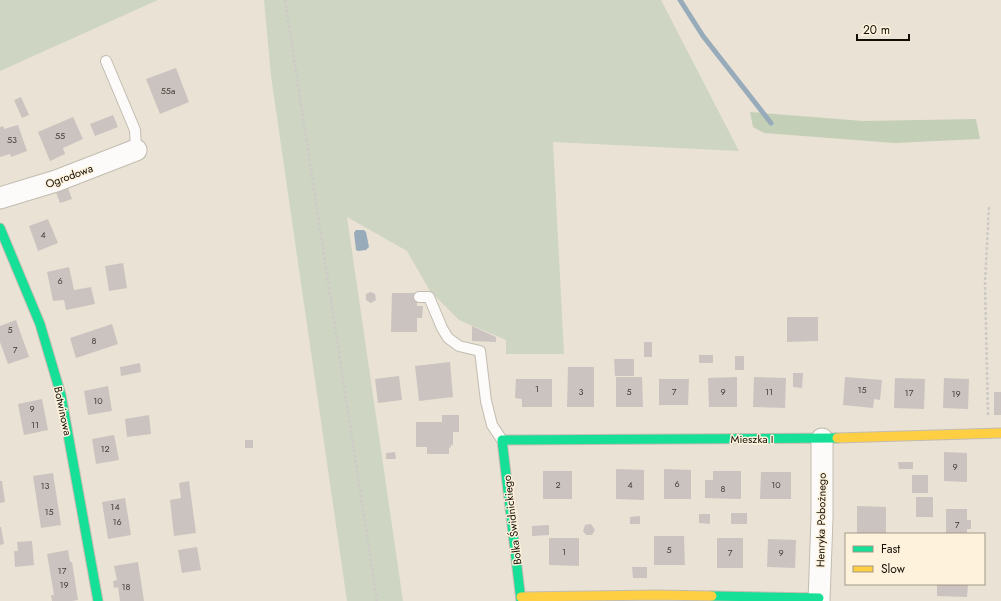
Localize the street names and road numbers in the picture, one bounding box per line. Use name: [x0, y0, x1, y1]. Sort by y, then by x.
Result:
street label: Ogrodowa: [43, 160, 95, 192]
street label: Botwinowa: [50, 385, 76, 437]
street label: Mieszka I: [730, 431, 774, 447]
street label: Henryka Pobożnego: [812, 473, 830, 567]
street label: Bolka Świdnickiego: [499, 474, 525, 566]

